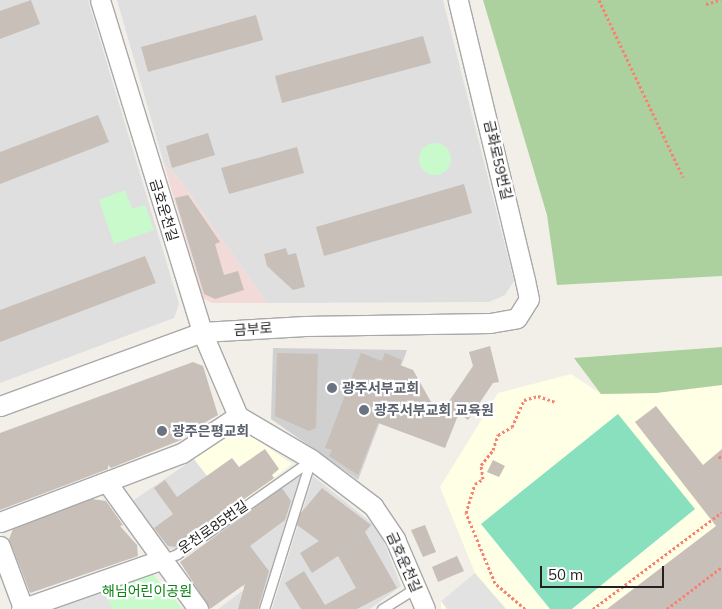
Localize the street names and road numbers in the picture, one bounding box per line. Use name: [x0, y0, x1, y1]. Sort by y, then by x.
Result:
street label: 금화로59번길: [481, 119, 515, 201]
street label: 금호운천길: [147, 177, 181, 243]
street label: 금부로: [233, 319, 273, 339]
street label: 운천로85번길: [175, 497, 251, 557]
street label: 금호운천길: [383, 529, 425, 595]

